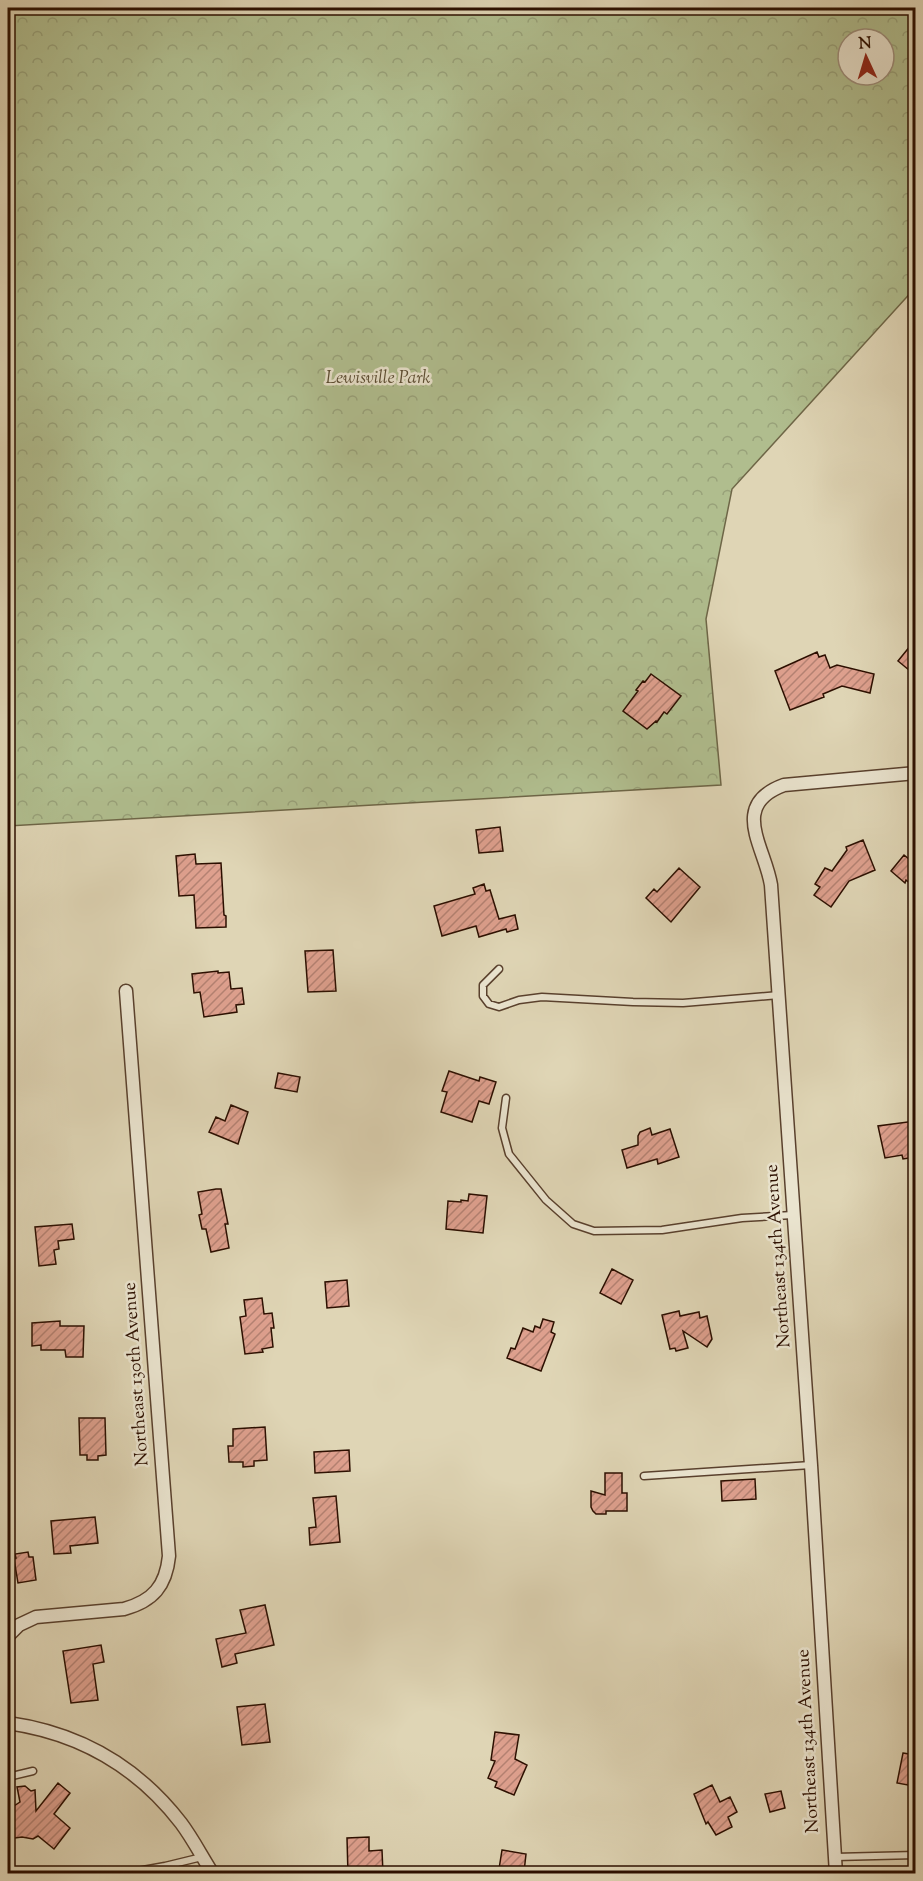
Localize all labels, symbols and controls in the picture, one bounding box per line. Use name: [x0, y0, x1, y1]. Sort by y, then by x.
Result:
north arrow: [836, 27, 896, 87]
text: N: [858, 33, 873, 56]
park label: Lewisville Park: [326, 366, 431, 392]
street label: Northeast 134th Avenue: [760, 1163, 798, 1349]
street label: Northeast 130th Avenue: [118, 1281, 156, 1467]
street label: Northeast 134th Avenue: [791, 1648, 827, 1834]

